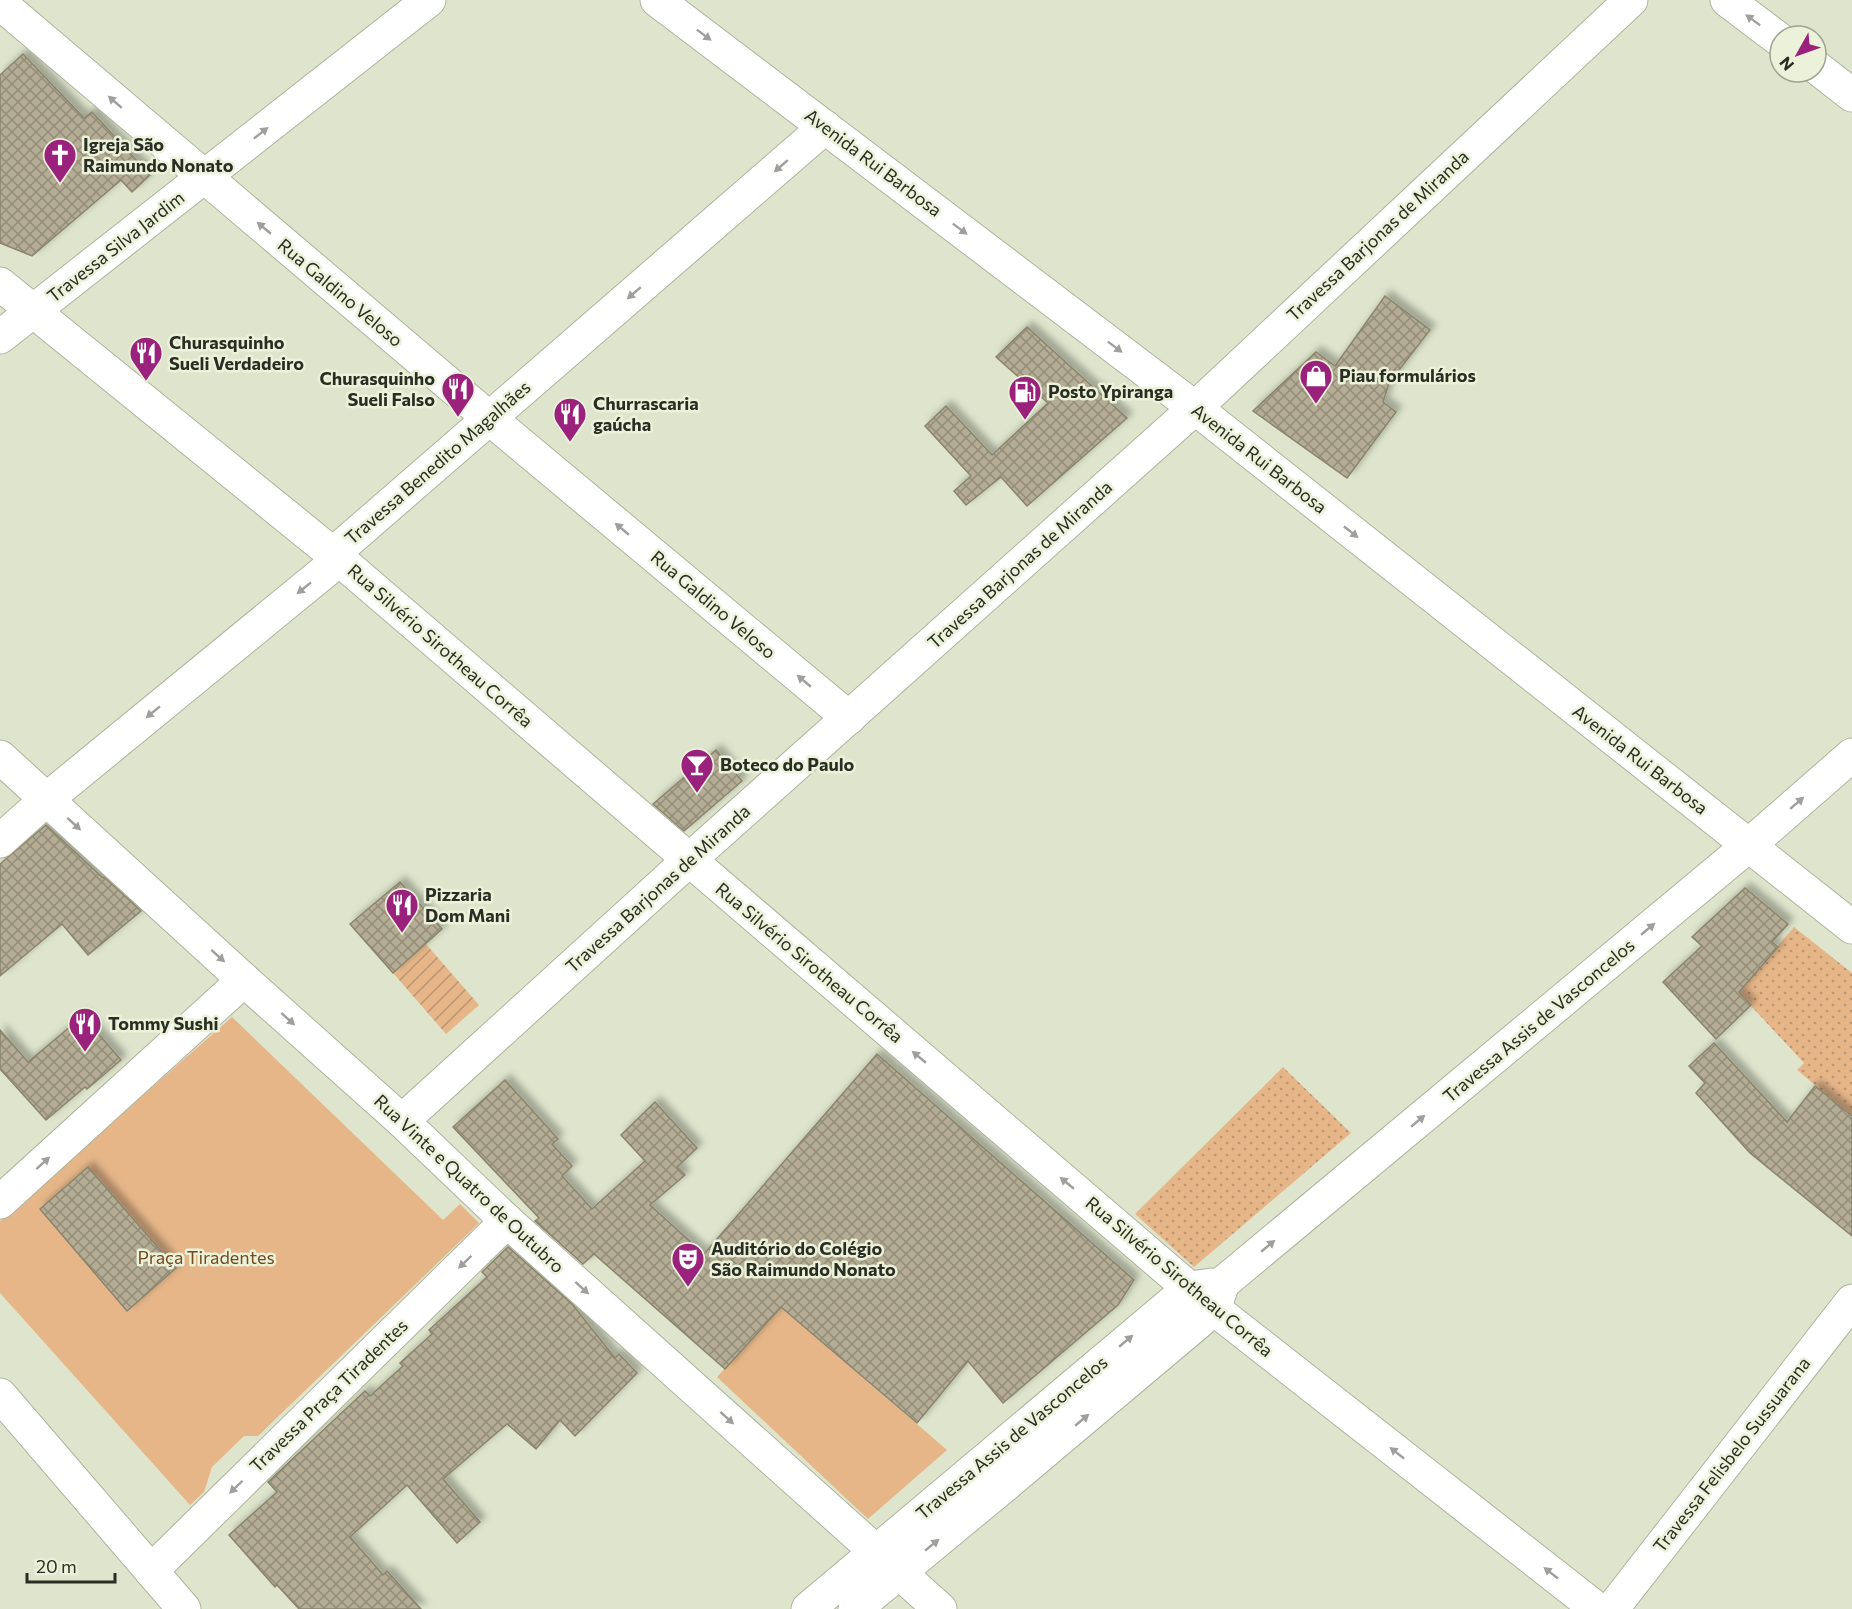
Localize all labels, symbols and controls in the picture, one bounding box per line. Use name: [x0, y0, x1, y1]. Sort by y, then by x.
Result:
one-way arrow: [1746, 14, 1762, 26]
north arrow: [1768, 24, 1828, 84]
one-way arrow: [696, 29, 712, 42]
text: N: [1775, 53, 1797, 75]
one-way arrow: [108, 96, 123, 109]
street label: Avenida Rui Barbosa: [801, 104, 946, 221]
one-way arrow: [253, 127, 269, 140]
place label: Igreja São Raimundo Nonato: [83, 133, 234, 176]
church icon: Igreja São Raimundo Nonato: [42, 137, 78, 184]
street label: Travessa Barjonas de Miranda: [1282, 145, 1473, 325]
one-way arrow: [774, 159, 789, 172]
street label: Travessa Silva Jardim: [42, 186, 188, 307]
one-way arrow: [257, 222, 272, 235]
one-way arrow: [952, 223, 967, 235]
street label: Rua Galdino Veloso: [274, 234, 408, 351]
one-way arrow: [626, 286, 641, 300]
place label: Churasquinho Sueli Verdadeiro: [169, 331, 304, 374]
restaurant icon: Churasquinho Sueli Verdadeiro: [128, 335, 164, 382]
one-way arrow: [1107, 341, 1123, 354]
shop icon: Piau formulários: [1298, 358, 1334, 405]
place label: Piau formulários: [1339, 364, 1476, 386]
place label: Churasquinho Sueli Falso: [319, 367, 435, 410]
restaurant icon: Churasquinho Sueli Falso: [440, 371, 476, 418]
fuel station icon: Posto Ypiranga: [1007, 374, 1043, 421]
street label: Travessa Benedito Magalhães: [340, 376, 535, 549]
place label: Posto Ypiranga: [1048, 380, 1173, 402]
place label: Churrascaria gaúcha: [593, 392, 699, 435]
restaurant icon: Churrascaria gaúcha: [552, 396, 588, 443]
street label: Avenida Rui Barbosa: [1188, 399, 1332, 518]
street label: Travessa Barjonas de Miranda: [923, 476, 1116, 653]
one-way arrow: [615, 523, 630, 536]
one-way arrow: [1344, 525, 1359, 537]
street label: Rua Galdino Veloso: [647, 546, 781, 663]
street label: Rua Silvério Sirotheau Corrêa: [344, 559, 538, 732]
one-way arrow: [296, 582, 312, 595]
one-way arrow: [796, 674, 812, 687]
street label: Avenida Rui Barbosa: [1569, 700, 1713, 819]
one-way arrow: [146, 705, 161, 718]
bar icon: Boteco do Paulo: [679, 747, 715, 794]
place label: Boteco do Paulo: [720, 753, 855, 775]
one-way arrow: [1789, 797, 1804, 810]
street label: Travessa Barjonas de Miranda: [561, 800, 754, 977]
one-way arrow: [67, 817, 82, 831]
street label: Rua Silvério Sirotheau Corrêa: [711, 877, 908, 1047]
place label: Pizzaria Dom Mani: [425, 883, 510, 926]
restaurant icon: Pizzaria Dom Mani: [384, 887, 420, 934]
one-way arrow: [1640, 923, 1656, 936]
street label: Travessa Assis de Vasconcelos: [1438, 934, 1638, 1107]
one-way arrow: [210, 949, 225, 962]
restaurant icon: Tommy Sushi: [67, 1006, 103, 1053]
place label: Tommy Sushi: [108, 1012, 218, 1034]
one-way arrow: [280, 1012, 295, 1025]
one-way arrow: [912, 1051, 927, 1064]
street label: Rua Vinte e Quatro de Outubro: [370, 1089, 569, 1277]
one-way arrow: [1410, 1115, 1425, 1128]
one-way arrow: [35, 1157, 50, 1170]
one-way arrow: [1059, 1177, 1075, 1190]
street label: Rua Silvério Sirotheau Corrêa: [1081, 1191, 1278, 1361]
place label: Auditório do Colégio São Raimundo Nonato: [711, 1237, 896, 1280]
one-way arrow: [1260, 1240, 1275, 1253]
theatre icon: Auditório do Colégio São Raimundo Nonato: [670, 1241, 706, 1288]
park label: Praça Tiradentes: [137, 1246, 275, 1268]
one-way arrow: [458, 1255, 472, 1269]
one-way arrow: [574, 1281, 589, 1295]
street label: Travessa Praça Tiradentes: [245, 1314, 412, 1477]
one-way arrow: [1118, 1335, 1134, 1348]
street label: Travessa Assis de Vasconcelos: [911, 1351, 1111, 1524]
street label: Travessa Felisbelo Sussuarana: [1648, 1352, 1814, 1557]
one-way arrow: [719, 1411, 734, 1424]
one-way arrow: [1074, 1414, 1089, 1427]
one-way arrow: [1390, 1447, 1405, 1459]
one-way arrow: [228, 1480, 243, 1494]
one-way arrow: [924, 1538, 940, 1551]
scale bar: [27, 1546, 116, 1584]
text: 20 m: [36, 1555, 77, 1577]
one-way arrow: [1543, 1566, 1559, 1579]

